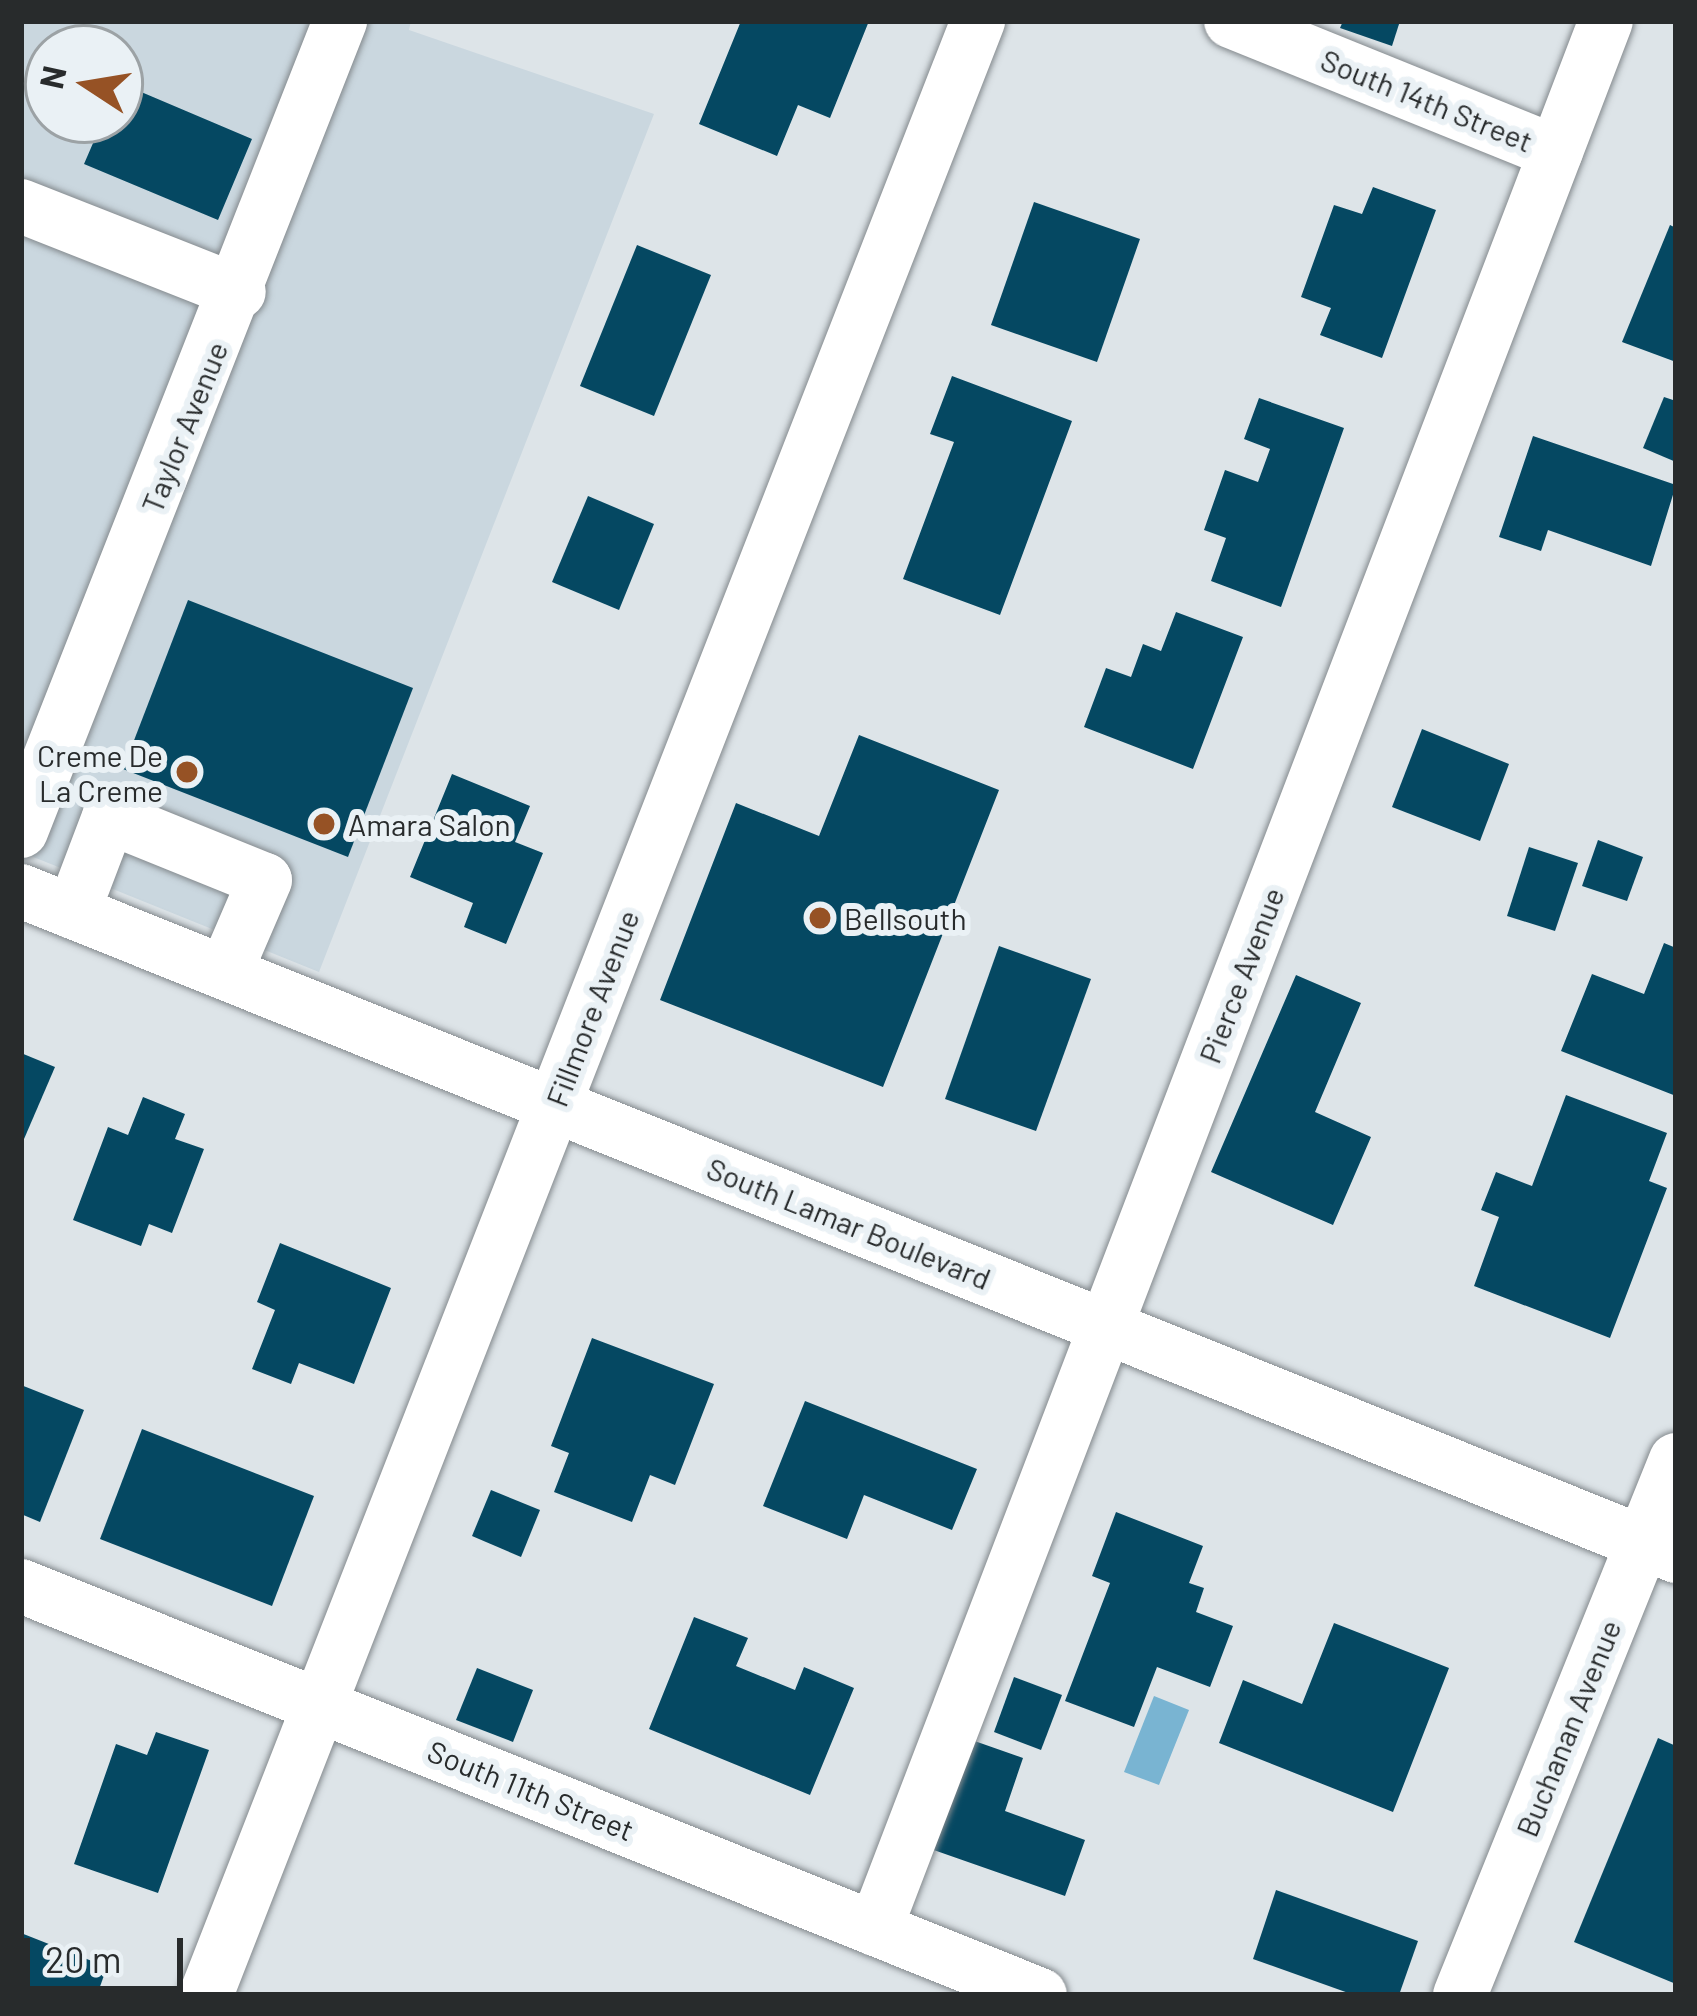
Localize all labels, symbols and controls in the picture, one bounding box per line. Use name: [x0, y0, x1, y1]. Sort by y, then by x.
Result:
north arrow: [24, 24, 144, 144]
street label: South 14th Street: [1316, 41, 1538, 159]
text: N: [30, 62, 74, 92]
street label: Taylor Avenue: [133, 336, 235, 518]
place label: Creme De La Creme: [37, 737, 163, 807]
marker: Creme De La Creme: [174, 759, 200, 785]
place label: Amara Salon: [348, 806, 511, 842]
marker: Amara Salon: [311, 811, 337, 837]
street label: Pierce Avenue: [1191, 882, 1291, 1068]
place label: Bellsouth: [844, 900, 967, 936]
street label: Fillmore Avenue: [538, 905, 646, 1111]
marker: Bellsouth: [807, 905, 833, 931]
street label: South Lamar Boulevard: [702, 1150, 996, 1296]
street label: Buchanan Avenue: [1508, 1614, 1628, 1842]
street label: South 11th Street: [423, 1732, 639, 1848]
scale bar: [30, 1914, 189, 1988]
text: 20 m: [45, 1937, 122, 1980]

